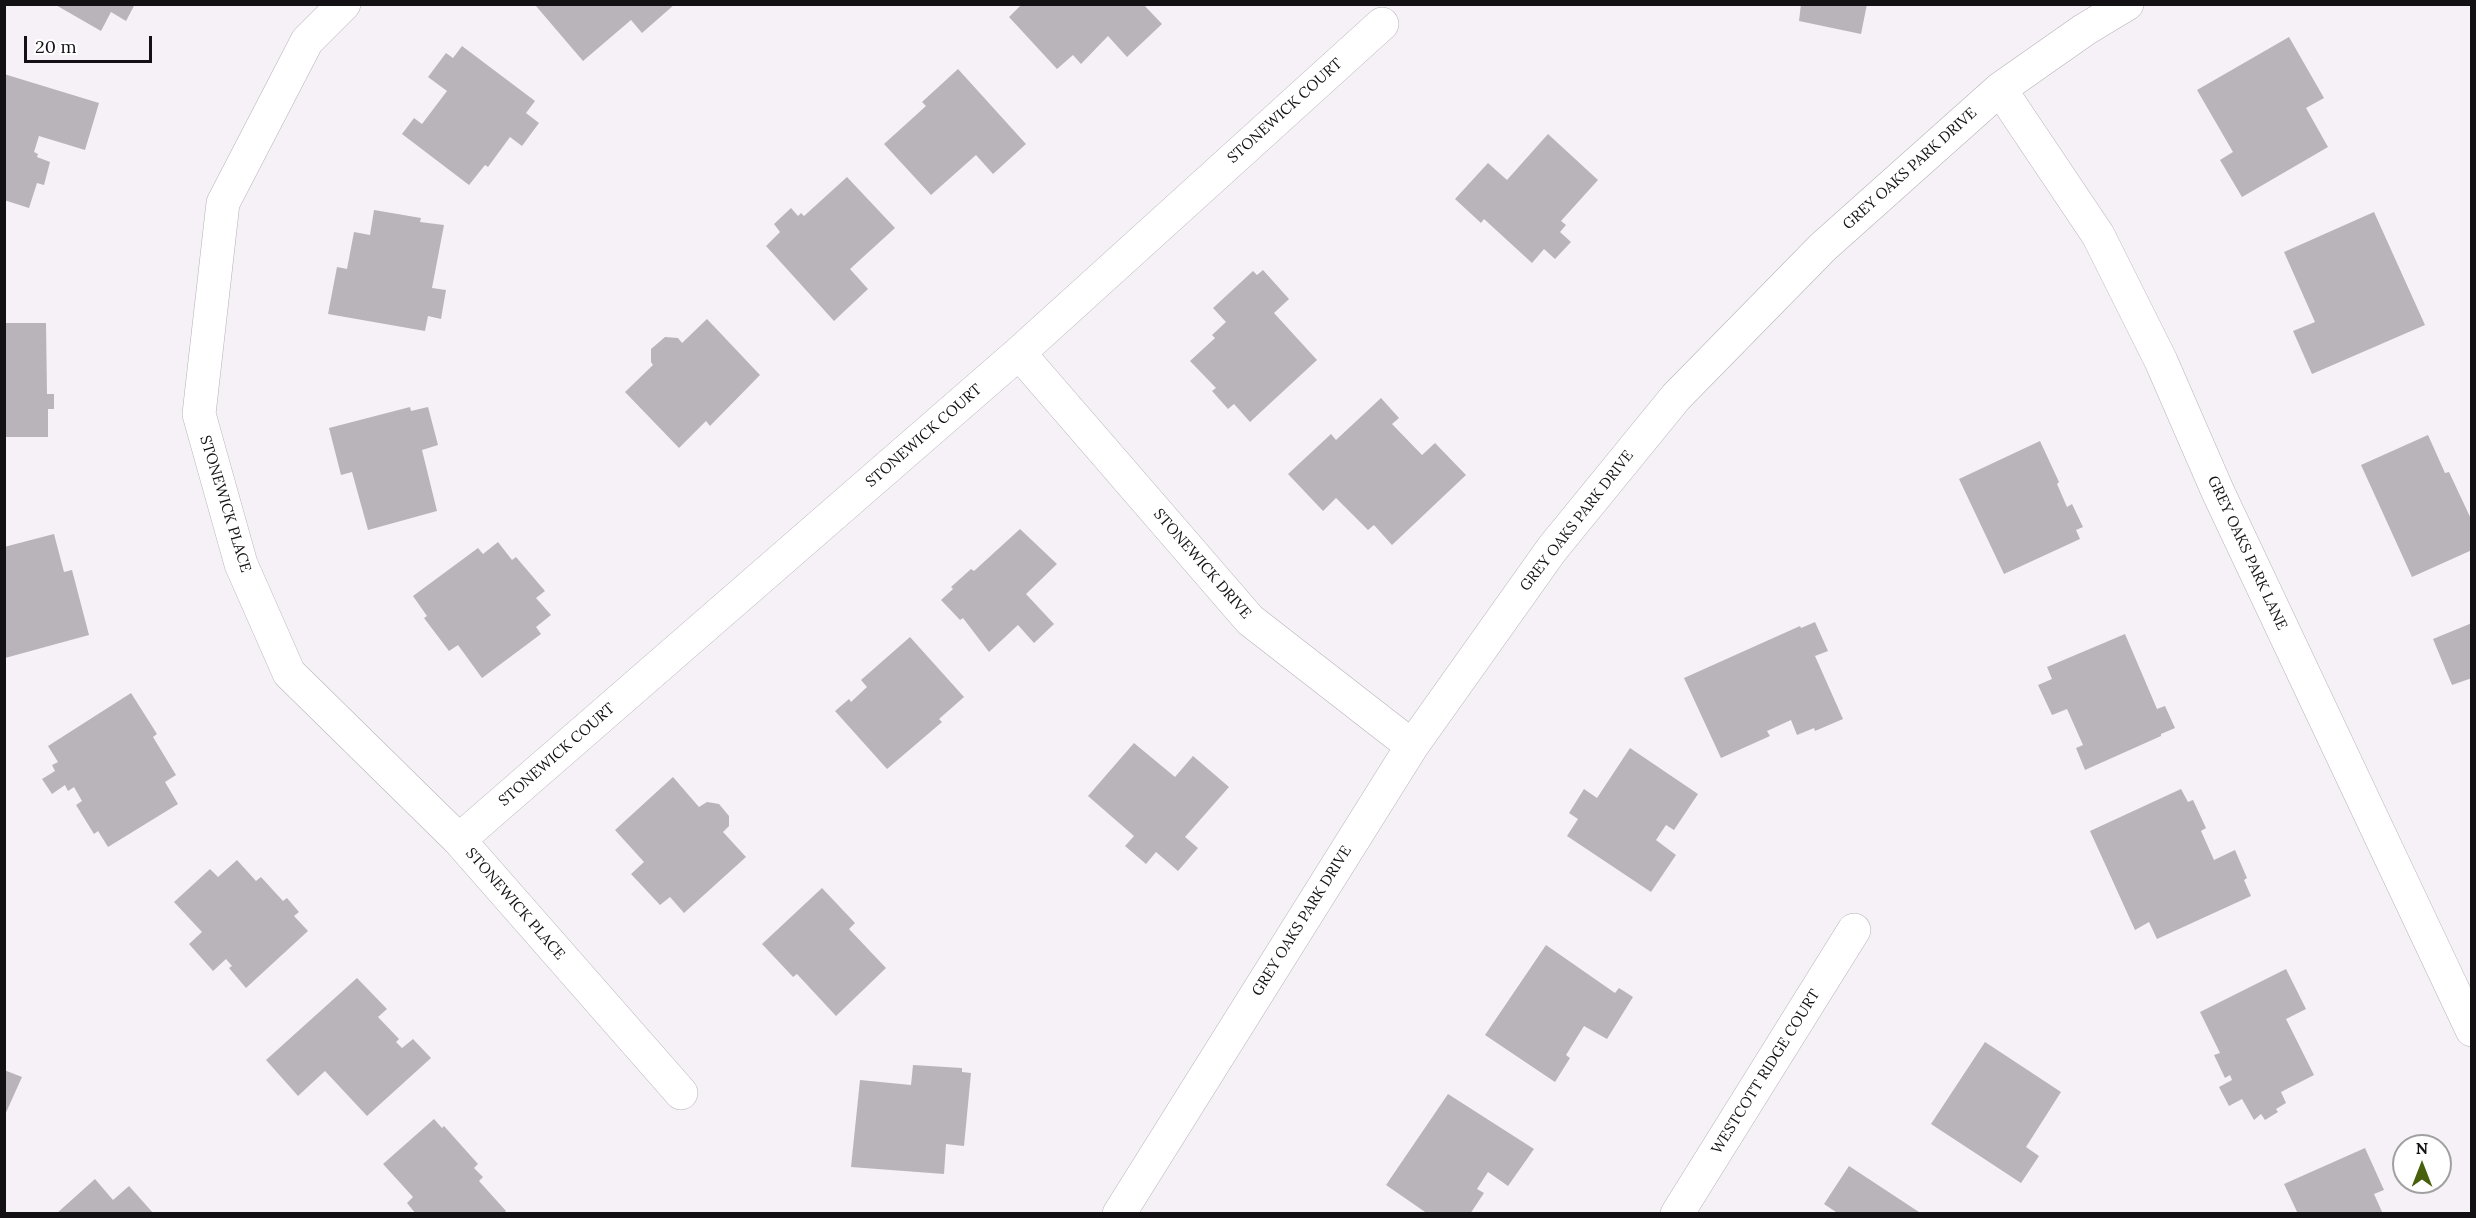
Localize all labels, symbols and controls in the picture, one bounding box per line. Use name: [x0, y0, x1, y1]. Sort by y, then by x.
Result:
scale bar: [27, 24, 154, 62]
text: 20 m: [35, 35, 77, 58]
street label: STONEWICK COURT: [1224, 55, 1346, 167]
street label: GREY OAKS PARK DRIVE: [1839, 104, 1981, 234]
street label: STONEWICK COURT: [862, 381, 986, 491]
street label: STONEWICK PLACE: [196, 433, 254, 575]
street label: GREY OAKS PARK DRIVE: [1516, 447, 1638, 595]
street label: GREY OAKS PARK LANE: [2203, 473, 2291, 633]
street label: STONEWICK DRIVE: [1149, 505, 1255, 623]
street label: STONEWICK COURT: [495, 700, 619, 810]
street label: GREY OAKS PARK DRIVE: [1248, 843, 1356, 999]
street label: STONEWICK PLACE: [462, 844, 568, 964]
street label: WESTCOTT RIDGE COURT: [1708, 986, 1824, 1158]
north arrow: [2392, 1134, 2452, 1194]
text: N: [2416, 1138, 2428, 1158]

